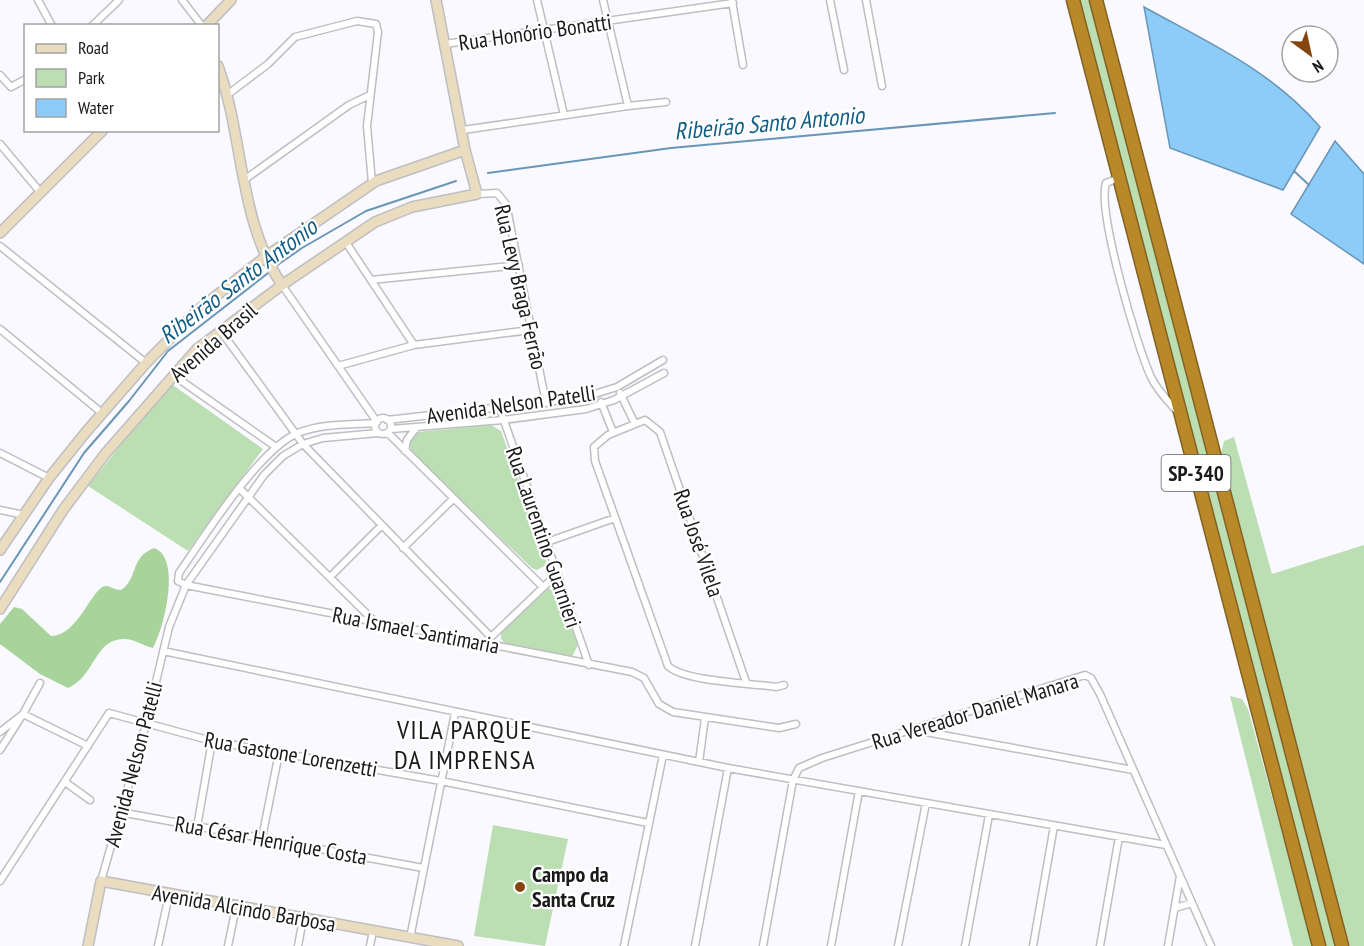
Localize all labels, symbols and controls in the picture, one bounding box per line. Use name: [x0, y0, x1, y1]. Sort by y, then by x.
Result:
street label: Rua Honório Bonatti: [457, 7, 613, 57]
legend: [24, 24, 219, 132]
north arrow: [1280, 24, 1340, 84]
text: Road: [78, 36, 109, 59]
text: N: [1309, 56, 1327, 77]
text: Park: [78, 66, 105, 89]
text: Water: [78, 96, 114, 119]
water label: Ribeirão Santo Antonio: [673, 99, 867, 147]
street label: Rua Levy Braga Ferrão: [488, 202, 554, 372]
water label: Ribeirão Santo Antonio: [153, 210, 325, 351]
street label: Avenida Brasil: [163, 296, 263, 388]
street label: Avenida Nelson Patelli: [425, 378, 597, 430]
street label: Rua Laurentino Guarnieri: [500, 443, 588, 631]
road number: SP-340: [1162, 455, 1230, 491]
street label: Rua José Vilela: [668, 485, 730, 601]
street label: Rua Ismael Santimaria: [330, 600, 502, 660]
street label: Rua Vereador Daniel Manara: [868, 666, 1082, 756]
street label: Avenida Nelson Patelli: [97, 678, 169, 850]
district label: VILA PARQUE DA IMPRENSA: [394, 713, 536, 776]
street label: Rua Gastone Lorenzetti: [202, 725, 380, 783]
street label: Rua César Henrique Costa: [173, 809, 369, 871]
place label: Campo da Santa Cruz: [532, 860, 615, 913]
street label: Avenida Alcindo Barbosa: [150, 878, 338, 938]
marker: Campo da Santa Cruz: [513, 880, 527, 894]

